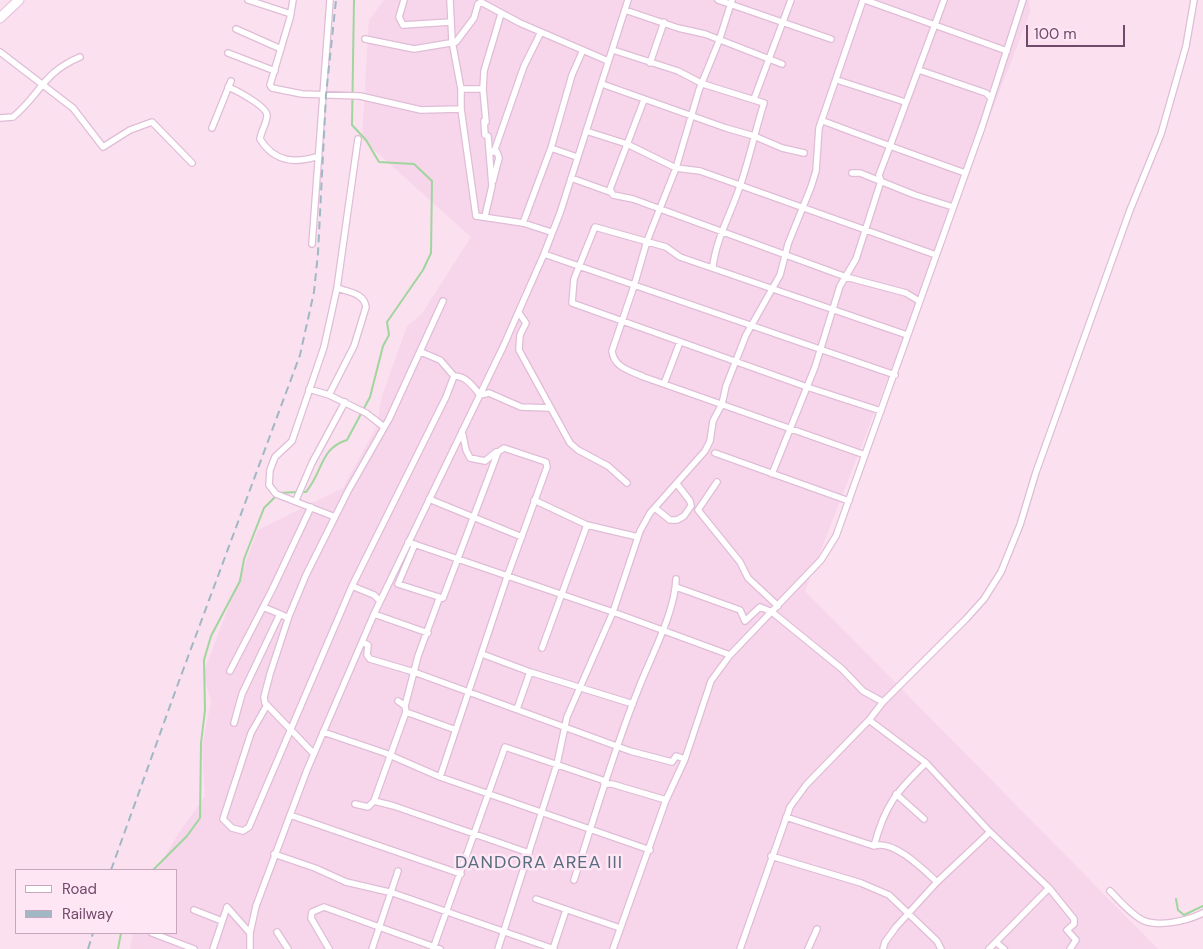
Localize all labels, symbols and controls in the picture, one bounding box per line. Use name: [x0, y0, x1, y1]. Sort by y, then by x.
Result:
scale bar: [1028, 15, 1127, 47]
text: 100 m: [1034, 24, 1077, 44]
district label: DANDORA AREA III: [453, 852, 625, 874]
legend: [15, 869, 178, 934]
text: Road: [62, 879, 97, 899]
text: Railway: [62, 904, 113, 924]

